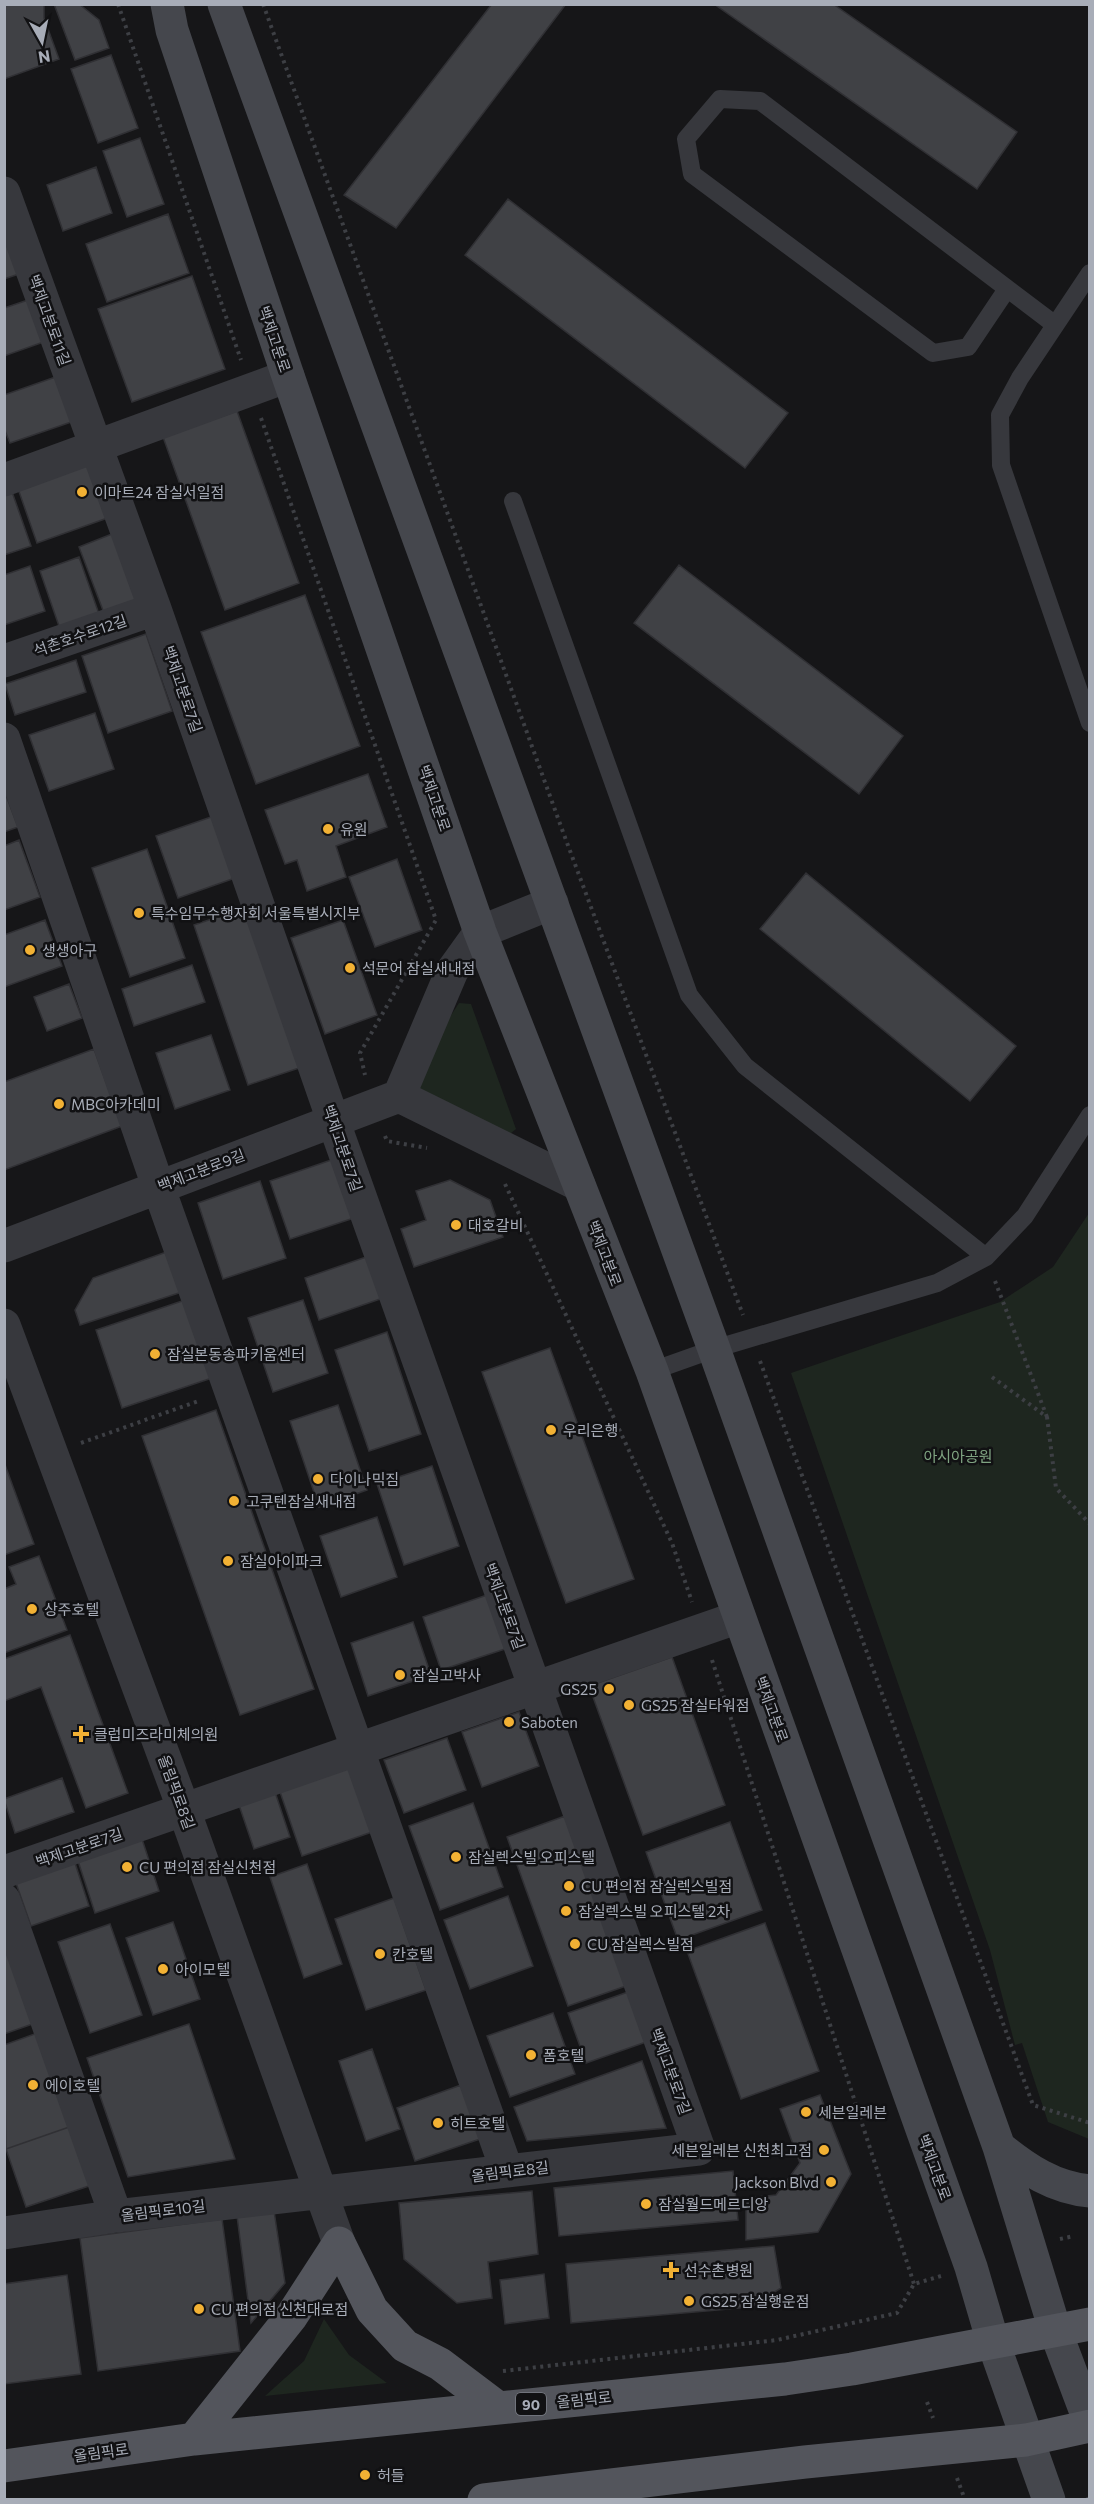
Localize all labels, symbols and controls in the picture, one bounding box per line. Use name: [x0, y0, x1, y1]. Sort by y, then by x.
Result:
north arrow: [12, 12, 72, 72]
text: N: [37, 47, 52, 68]
street label: 백제고분로11길: [25, 272, 75, 368]
street label: 백제고분로: [255, 303, 295, 375]
place label: 이마트24 잠실서일점: [94, 483, 224, 501]
marker: 이마트24 잠실서일점: [75, 485, 89, 499]
street label: 석촌호수로12길: [31, 611, 129, 659]
street label: 백제고분로7길: [160, 643, 206, 735]
street label: 백제고분로: [415, 762, 455, 834]
place label: 유원: [340, 820, 368, 838]
marker: 유원: [321, 822, 335, 836]
place label: 특수임무수행자회 서울특별시지부: [151, 904, 361, 922]
marker: 특수임무수행자회 서울특별시지부: [132, 906, 146, 920]
place label: 생생아구: [42, 941, 97, 959]
marker: 생생아구: [23, 943, 37, 957]
place label: 석문어 잠실새내점: [362, 959, 475, 977]
marker: 석문어 잠실새내점: [343, 961, 357, 975]
place label: MBC아카데미: [71, 1095, 161, 1113]
marker: MBC아카데미: [52, 1097, 66, 1111]
street label: 백제고분로7길: [320, 1102, 366, 1194]
street label: 백제고분로9길: [155, 1145, 247, 1195]
place label: 대호갈비: [468, 1216, 523, 1234]
marker: 대호갈비: [449, 1218, 463, 1232]
street label: 백제고분로: [584, 1218, 626, 1288]
place label: 잠실본동송파키움센터: [167, 1345, 305, 1363]
marker: 잠실본동송파키움센터: [148, 1347, 162, 1361]
place label: 우리은행: [563, 1421, 618, 1439]
marker: 우리은행: [544, 1423, 558, 1437]
park label: 아시아공원: [923, 1447, 993, 1465]
place label: 다이나믹짐: [330, 1470, 399, 1488]
marker: 다이나믹짐: [311, 1472, 325, 1486]
place label: 고쿠텐잠실새내점: [246, 1492, 356, 1510]
marker: 고쿠텐잠실새내점: [227, 1494, 241, 1508]
place label: 잠실아이파크: [240, 1552, 323, 1570]
marker: 잠실아이파크: [221, 1554, 235, 1568]
street label: 백제고분로7길: [481, 1560, 529, 1652]
place label: 상주호텔: [44, 1600, 99, 1618]
marker: 상주호텔: [25, 1602, 39, 1616]
place label: 잠실고박사: [412, 1666, 481, 1684]
marker: 잠실고박사: [393, 1668, 407, 1682]
street label: 백제고분로: [752, 1673, 792, 1745]
place label: GS25: [560, 1680, 597, 1698]
marker: GS25: [602, 1682, 616, 1696]
place label: GS25 잠실타워점: [641, 1696, 750, 1714]
marker: GS25 잠실타워점: [622, 1698, 636, 1712]
place label: Saboten: [521, 1713, 578, 1731]
marker: Saboten: [502, 1715, 516, 1729]
marker: 클럽미즈라미체의원: [72, 1725, 90, 1743]
place label: 클럽미즈라미체의원: [94, 1725, 218, 1743]
street label: 올림픽로8길: [155, 1752, 199, 1832]
street label: 백제고분로7길: [33, 1824, 125, 1870]
place label: 잠실렉스빌 오피스텔: [468, 1848, 595, 1866]
marker: 잠실렉스빌 오피스텔: [449, 1850, 463, 1864]
place label: CU 편의점 잠실신천점: [139, 1858, 276, 1876]
marker: CU 편의점 잠실신천점: [120, 1860, 134, 1874]
place label: CU 편의점 잠실렉스빌점: [581, 1877, 732, 1895]
marker: CU 편의점 잠실렉스빌점: [562, 1879, 576, 1893]
place label: 잠실렉스빌 오피스텔 2차: [578, 1902, 730, 1920]
marker: 잠실렉스빌 오피스텔 2차: [559, 1904, 573, 1918]
place label: CU 잠실렉스빌점: [587, 1935, 694, 1953]
marker: CU 잠실렉스빌점: [568, 1937, 582, 1951]
place label: 칸호텔: [392, 1945, 433, 1963]
marker: 칸호텔: [373, 1947, 387, 1961]
place label: 아이모텔: [175, 1960, 230, 1978]
marker: 아이모텔: [156, 1962, 170, 1976]
street label: 백제고분로7길: [647, 2025, 695, 2117]
place label: 폼호텔: [543, 2046, 584, 2064]
marker: 폼호텔: [524, 2048, 538, 2062]
place label: 에이호텔: [45, 2076, 100, 2094]
marker: 에이호텔: [26, 2078, 40, 2092]
place label: 세븐일레븐: [818, 2103, 887, 2121]
marker: 세븐일레븐: [799, 2105, 813, 2119]
place label: 히트호텔: [450, 2114, 505, 2132]
marker: 히트호텔: [431, 2116, 445, 2130]
street label: 백제고분로: [915, 2131, 955, 2203]
place label: 세븐일레븐 신천최고점: [671, 2141, 812, 2159]
marker: 세븐일레븐 신천최고점: [817, 2143, 831, 2157]
street label: 올림픽로8길: [470, 2157, 550, 2185]
place label: Jackson Blvd: [734, 2173, 819, 2191]
marker: Jackson Blvd: [824, 2175, 838, 2189]
place label: 잠실월드메르디앙: [658, 2195, 769, 2213]
street label: 올림픽로10길: [120, 2196, 206, 2224]
marker: 잠실월드메르디앙: [639, 2197, 653, 2211]
marker: 선수촌병원: [662, 2261, 680, 2279]
place label: 선수촌병원: [684, 2261, 753, 2279]
place label: GS25 잠실행운점: [701, 2292, 810, 2310]
marker: GS25 잠실행운점: [682, 2294, 696, 2308]
place label: CU 편의점 신천대로점: [211, 2300, 348, 2318]
marker: CU 편의점 신천대로점: [192, 2302, 206, 2316]
street label: 올림픽로: [556, 2387, 612, 2411]
road number: 90: [516, 2393, 546, 2415]
street label: 올림픽로: [72, 2439, 130, 2465]
place label: 허들: [377, 2466, 405, 2484]
marker: 허들: [358, 2468, 372, 2482]

